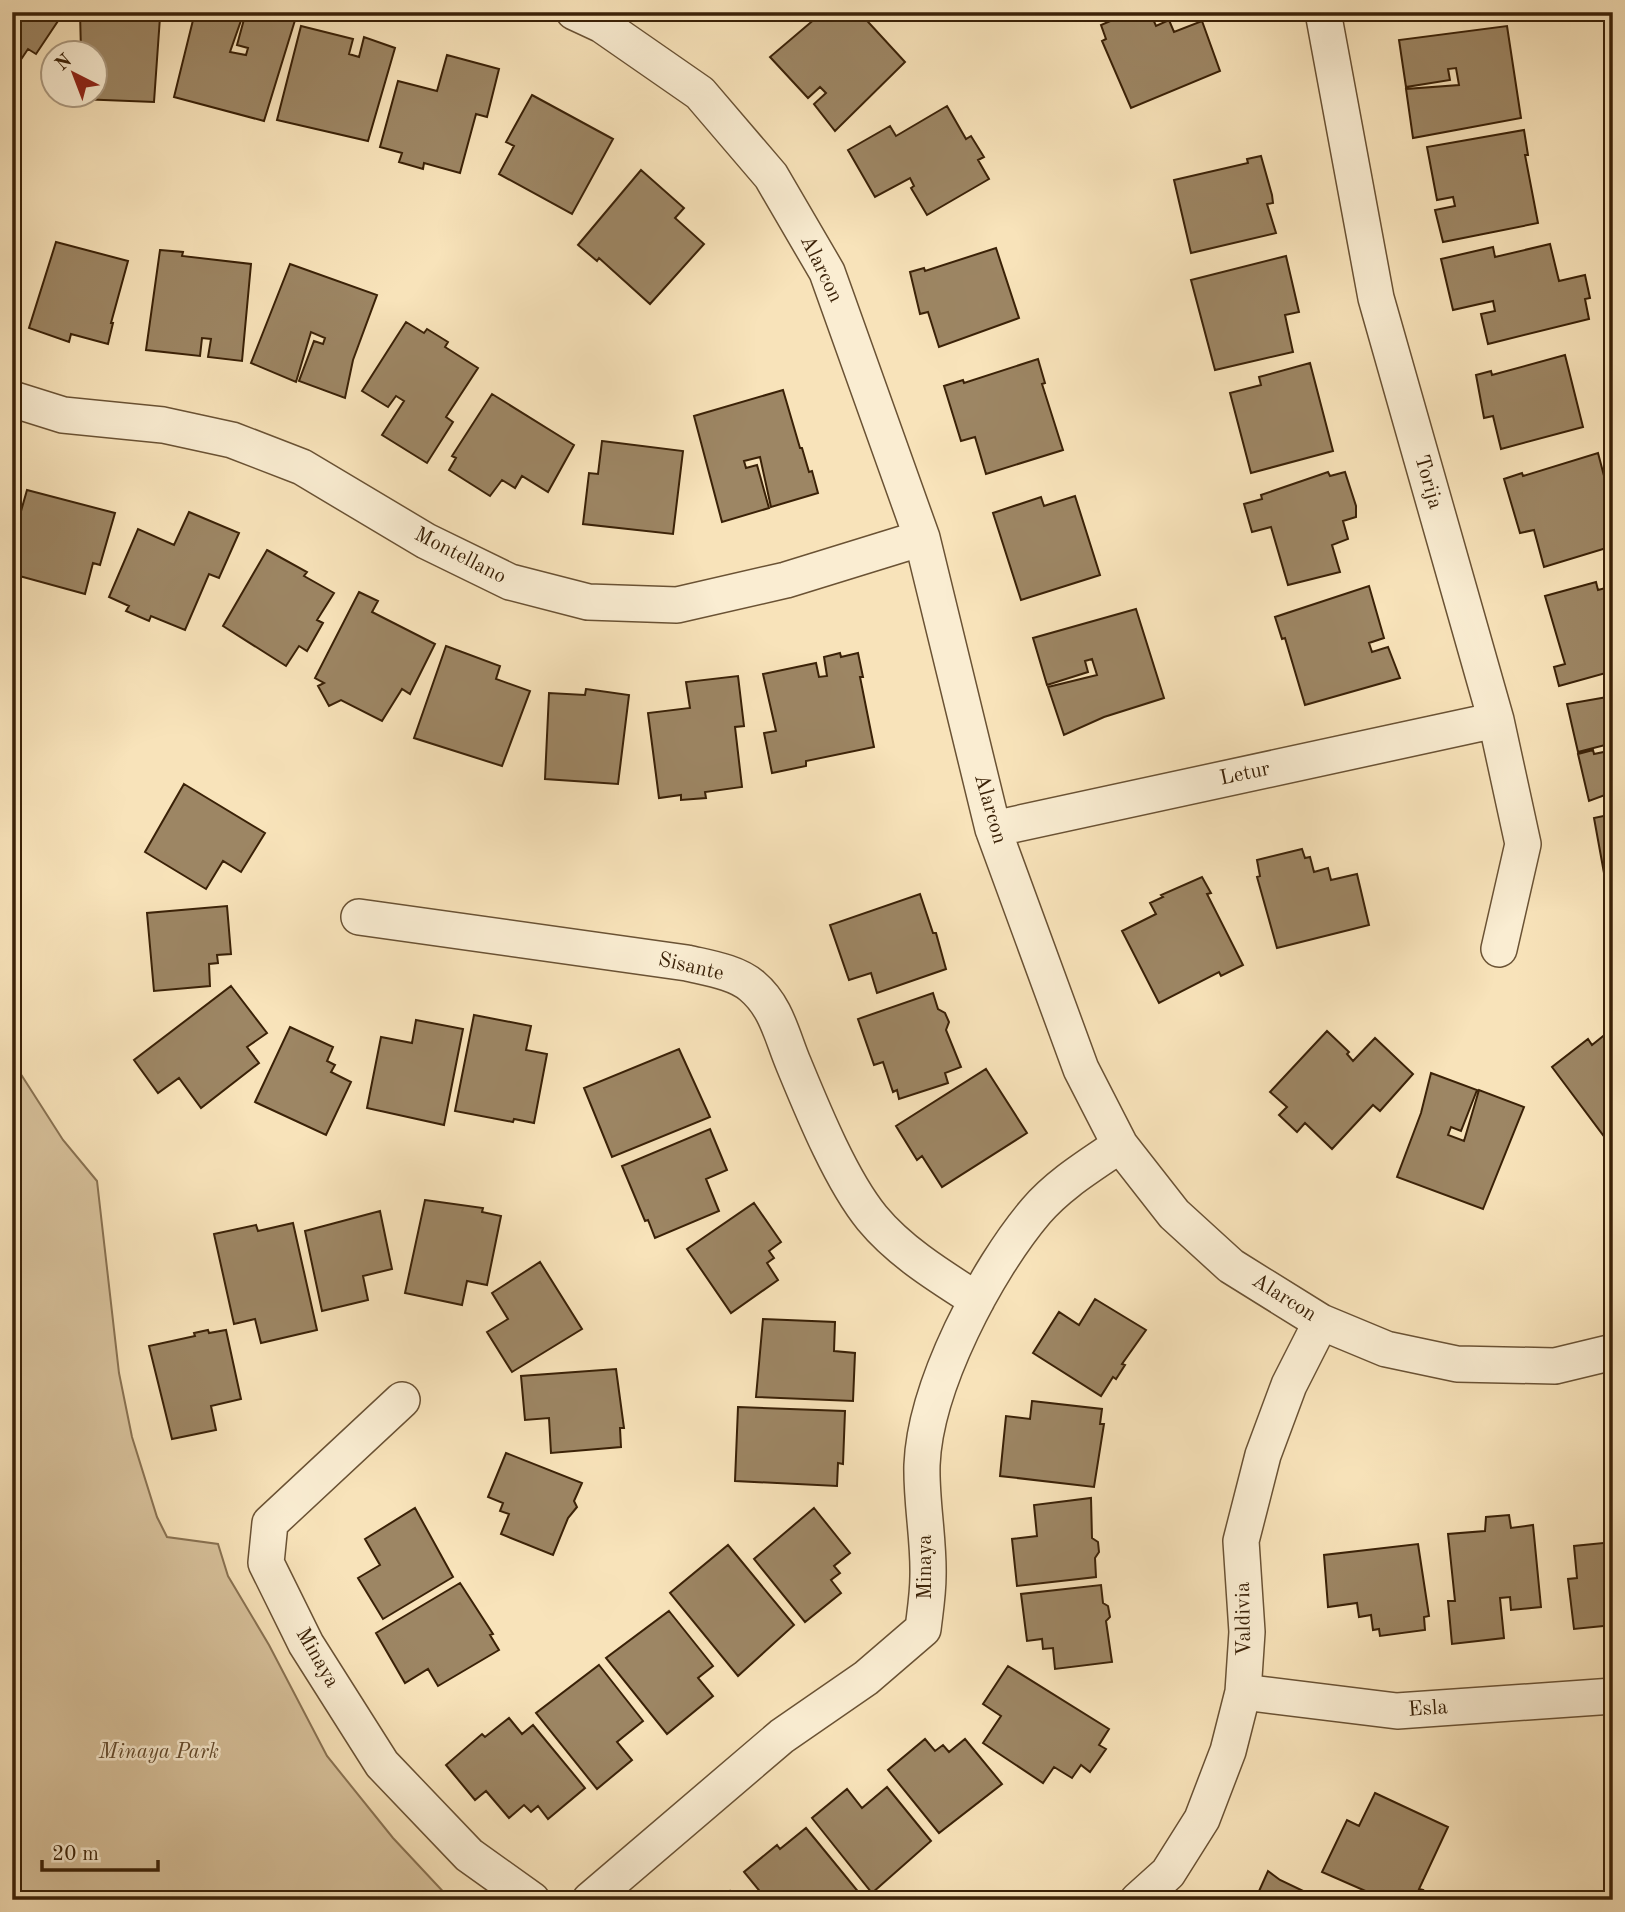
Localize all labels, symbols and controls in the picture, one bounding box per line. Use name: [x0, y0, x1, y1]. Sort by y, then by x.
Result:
north arrow: [38, 38, 108, 108]
text: N: [53, 51, 76, 75]
street label: Alarcon: [796, 232, 846, 306]
street label: Torija: [1410, 452, 1446, 512]
street label: Montellano: [411, 524, 509, 588]
street label: Letur: [1218, 758, 1272, 790]
street label: Alarcon: [970, 772, 1010, 846]
street label: Sisante: [656, 949, 726, 985]
street label: Alarcon: [1248, 1270, 1320, 1326]
street label: Minaya: [915, 1534, 936, 1600]
street label: Valdivia: [1233, 1582, 1255, 1656]
street label: Minaya: [292, 1624, 342, 1692]
street label: Esla: [1407, 1697, 1449, 1721]
park label: Minaya Park: [98, 1742, 219, 1763]
scale bar: [42, 1828, 158, 1872]
text: 20 m: [52, 1844, 99, 1865]

